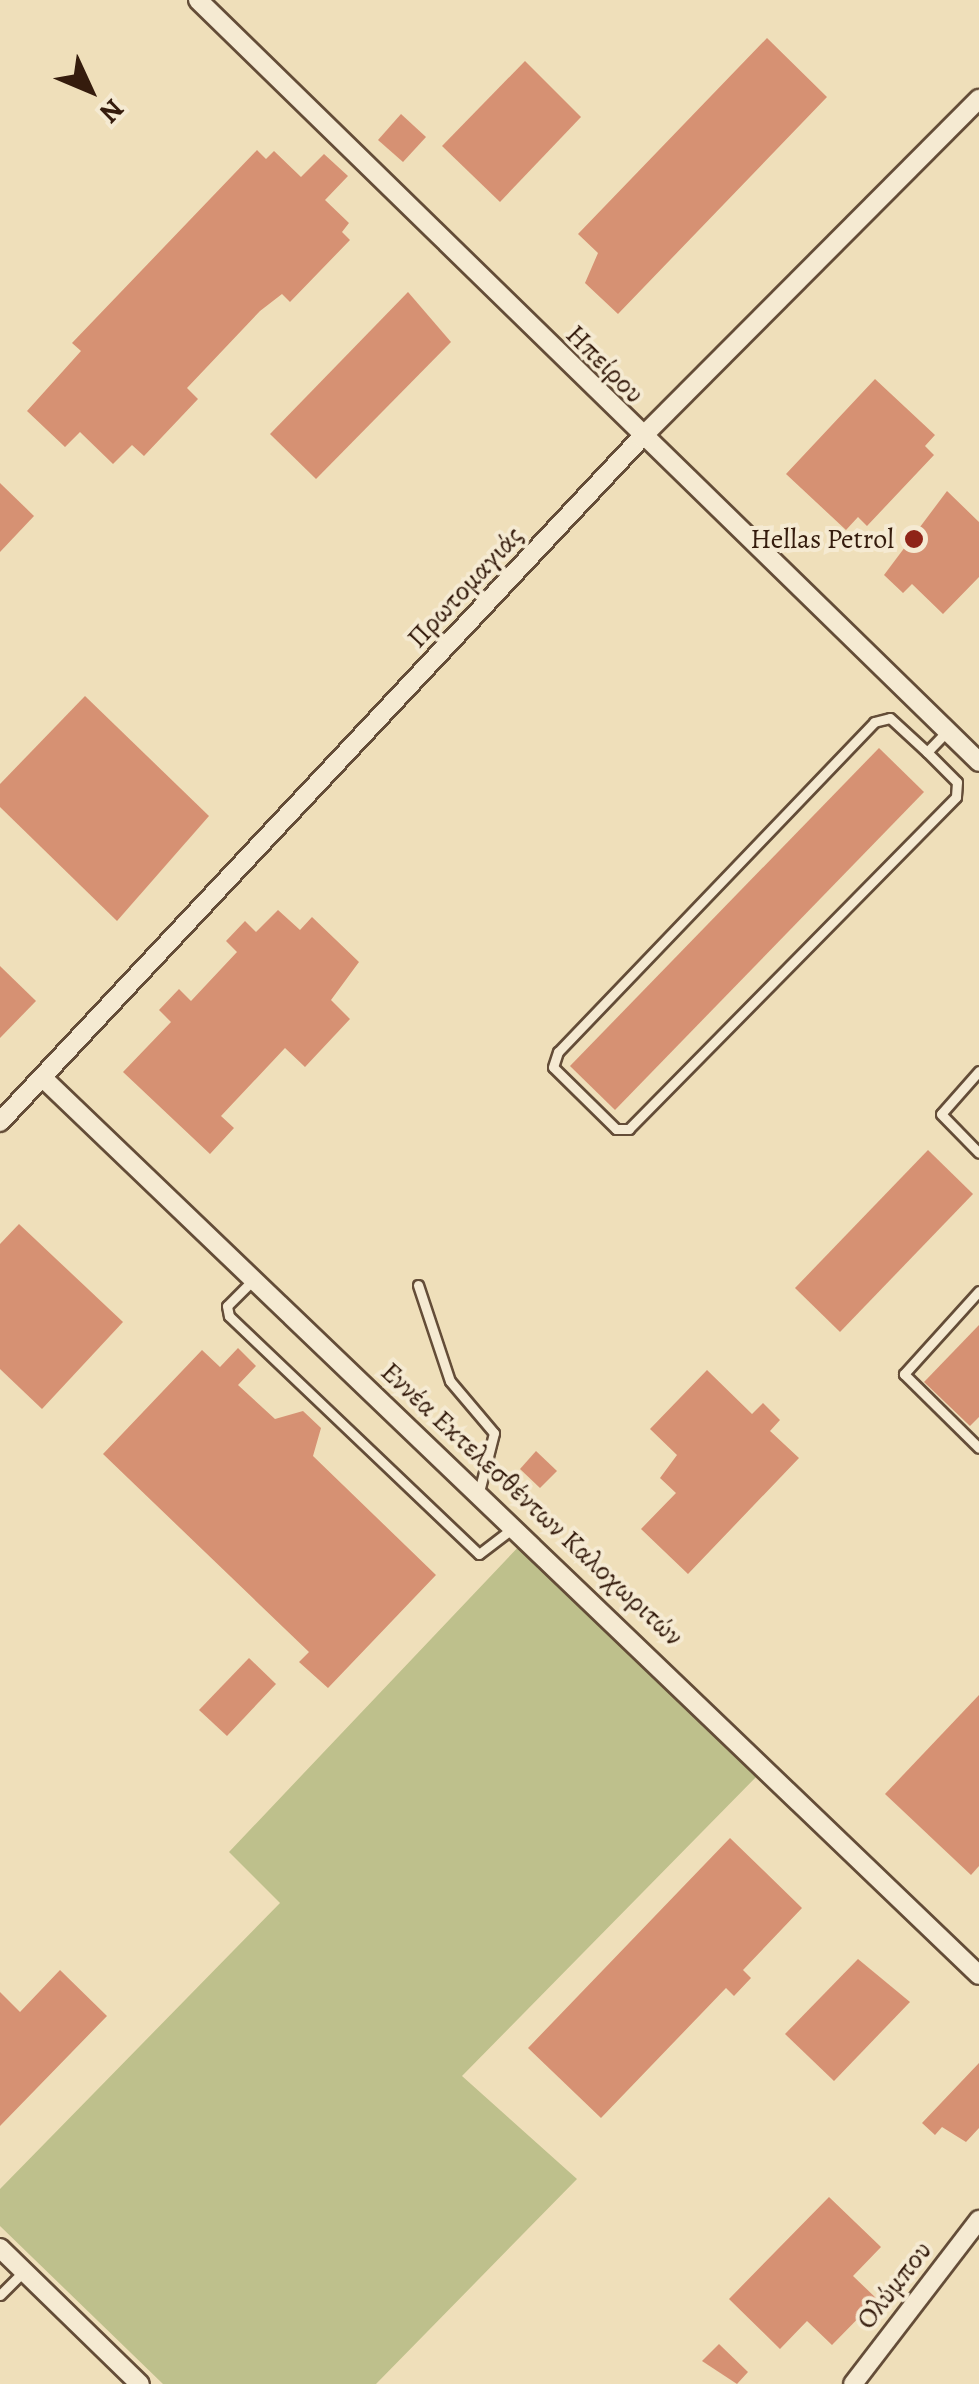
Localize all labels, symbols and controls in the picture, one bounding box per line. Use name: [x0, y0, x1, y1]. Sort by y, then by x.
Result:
north arrow: [40, 40, 140, 140]
text: N: [91, 90, 132, 131]
street label: Ηπείρου: [559, 318, 651, 410]
street label: Πρωτομαγιάς: [400, 519, 530, 655]
place label: Hellas Petrol: [750, 522, 894, 556]
marker: Hellas Petrol: [903, 528, 925, 550]
street label: Εννέα Εκτελεσθέντων Καλοχωριτών: [374, 1355, 690, 1653]
street label: Ολύμπου: [849, 2234, 939, 2336]

